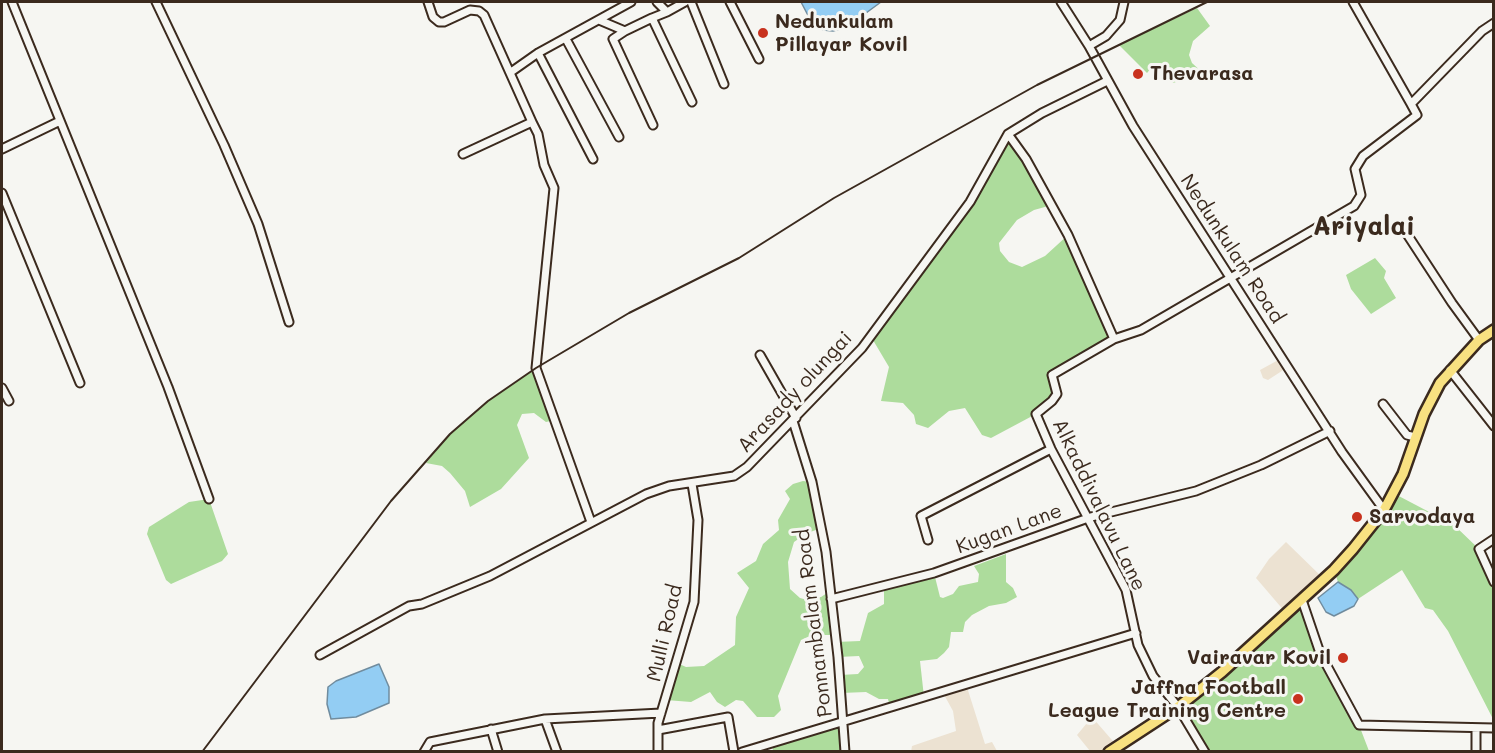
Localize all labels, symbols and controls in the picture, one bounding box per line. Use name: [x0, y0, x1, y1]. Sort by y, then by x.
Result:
place label: Nedunkulam Pillayar Kovil: [775, 10, 908, 57]
marker: Nedunkulam Pillayar Kovil: [756, 26, 770, 40]
place label: Thevarasa: [1150, 62, 1254, 86]
marker: Thevarasa: [1131, 67, 1145, 81]
street label: Nedunkulam Road: [1175, 170, 1289, 328]
district label: Ariyalai: [1313, 211, 1415, 243]
street label: Arasady olungai: [733, 326, 857, 458]
street label: Alkaddivalavu Lane: [1047, 415, 1151, 595]
street label: Kugan Lane: [953, 499, 1065, 559]
place label: Sarvodaya: [1369, 505, 1475, 529]
marker: Sarvodaya: [1350, 510, 1364, 524]
street label: Ponnambalam Road: [791, 528, 837, 718]
street label: Mulli Road: [642, 582, 688, 684]
place label: Vairavar Kovil: [1187, 646, 1331, 670]
marker: Vairavar Kovil: [1336, 651, 1350, 665]
place label: Jaffna Football League Training Centre: [1048, 676, 1286, 723]
marker: Jaffna Football League Training Centre: [1291, 692, 1305, 706]

